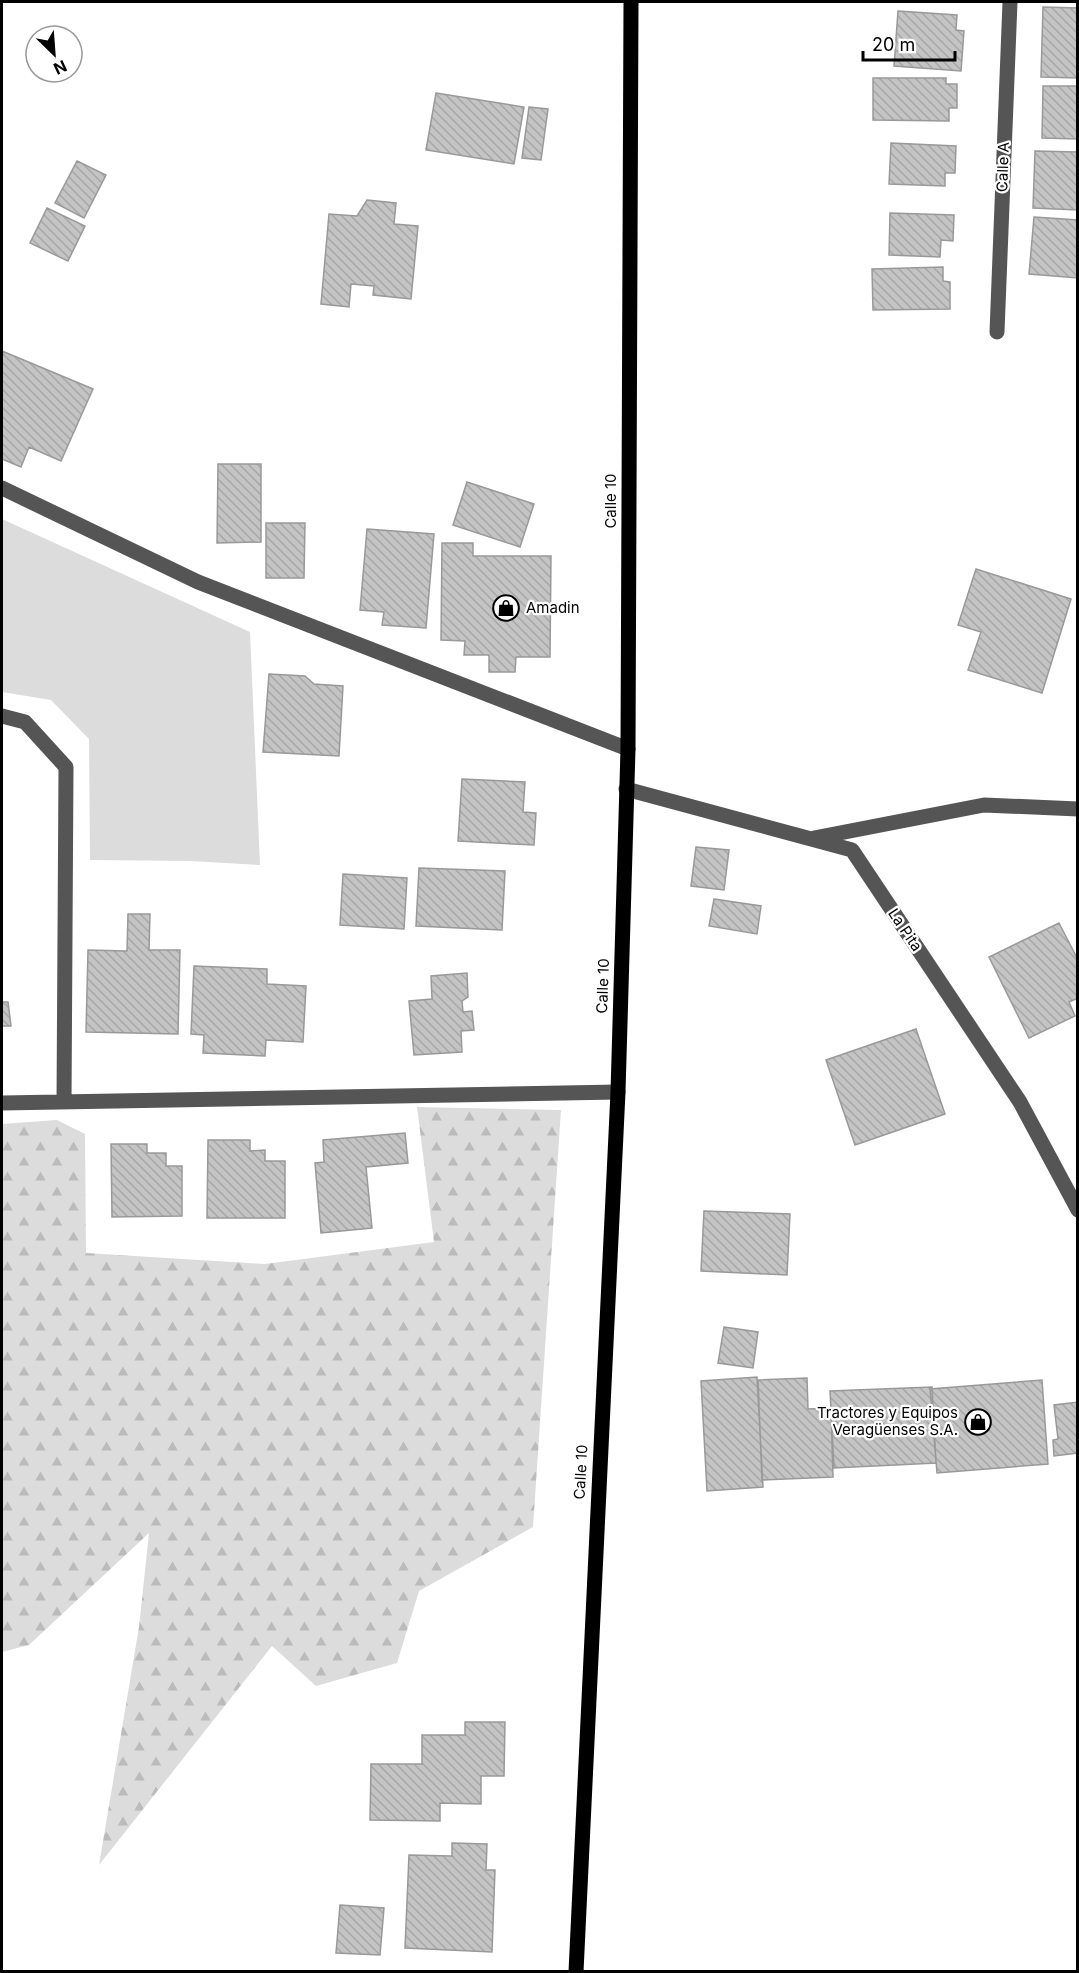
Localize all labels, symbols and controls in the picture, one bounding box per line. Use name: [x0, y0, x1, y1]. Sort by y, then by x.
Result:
north arrow: [24, 24, 84, 84]
scale bar: [863, 24, 954, 62]
text: 20 m: [872, 34, 915, 55]
text: N: [51, 56, 70, 79]
street label: Calle A: [992, 142, 1013, 192]
street label: Calle 10: [601, 473, 620, 529]
shop icon: Amadin: [491, 593, 521, 623]
place label: Amadin: [526, 598, 580, 617]
street label: La Pita: [884, 905, 927, 955]
street label: Calle 10: [592, 958, 613, 1014]
place label: Tractores y Equipos Veragüenses S.A.: [817, 1403, 958, 1439]
shop icon: Tractores y Equipos Veragüenses S.A.: [963, 1407, 993, 1437]
street label: Calle 10: [570, 1444, 591, 1500]

